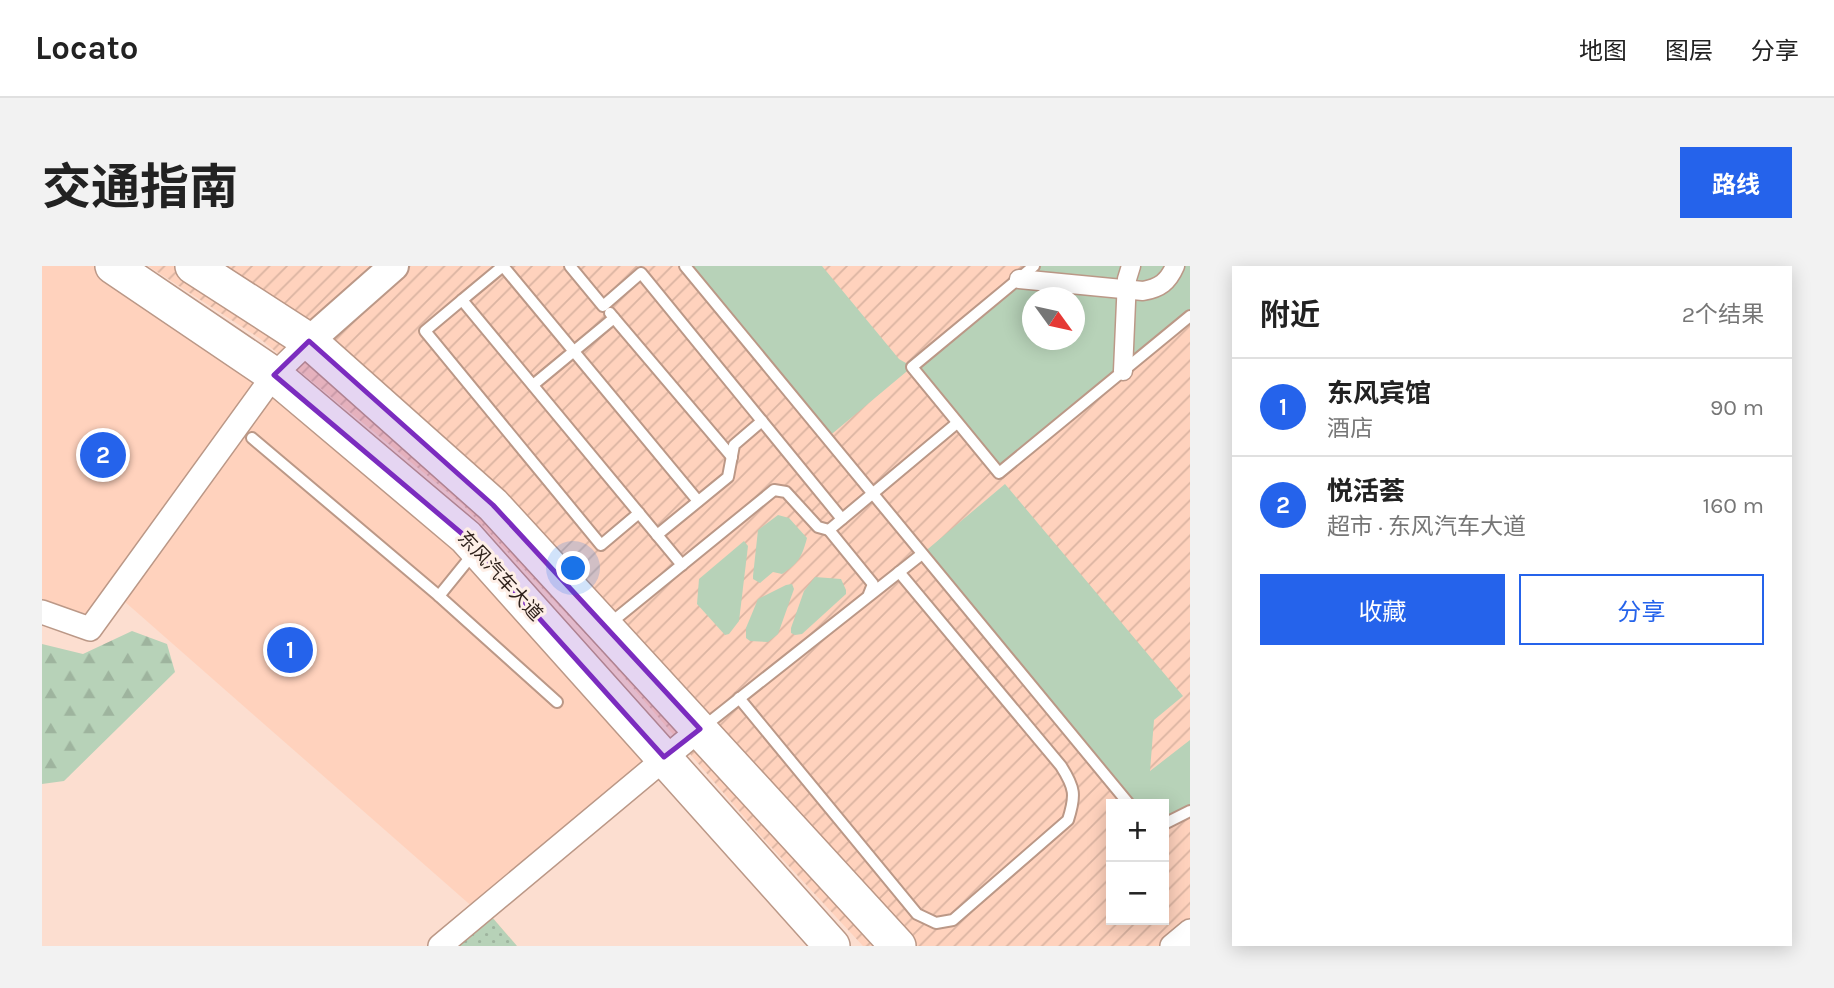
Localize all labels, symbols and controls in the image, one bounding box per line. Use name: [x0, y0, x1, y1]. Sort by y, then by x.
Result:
text: Locato: [35, 29, 138, 67]
text: 地图: [1579, 37, 1627, 65]
text: 图层: [1665, 37, 1713, 65]
text: 分享: [1751, 37, 1799, 65]
button: 路线: [1680, 147, 1792, 218]
text: 交通指南: [42, 159, 238, 216]
north arrow: [1022, 287, 1085, 350]
text: 附近: [1260, 297, 1320, 333]
text: 2个结果: [1682, 301, 1764, 328]
text: 东风宾馆: [1327, 378, 1431, 409]
text: 1: [1279, 394, 1287, 421]
text: 90 m: [1710, 394, 1764, 421]
text: 酒店: [1327, 415, 1373, 442]
pin: 2: [80, 429, 126, 481]
text: 悦活荟: [1327, 476, 1405, 507]
text: 2: [1276, 492, 1290, 519]
text: 160 m: [1703, 492, 1764, 519]
text: 超市 · 东风汽车大道: [1327, 513, 1526, 540]
street label: 东风汽车大道: [453, 527, 547, 625]
your location: [556, 551, 590, 585]
button: 收藏: [1260, 574, 1505, 645]
button: 分享: [1519, 574, 1764, 645]
pin: 1: [267, 624, 313, 676]
map controls: [1106, 799, 1169, 925]
button: +: [1106, 799, 1169, 862]
button: −: [1106, 862, 1169, 925]

